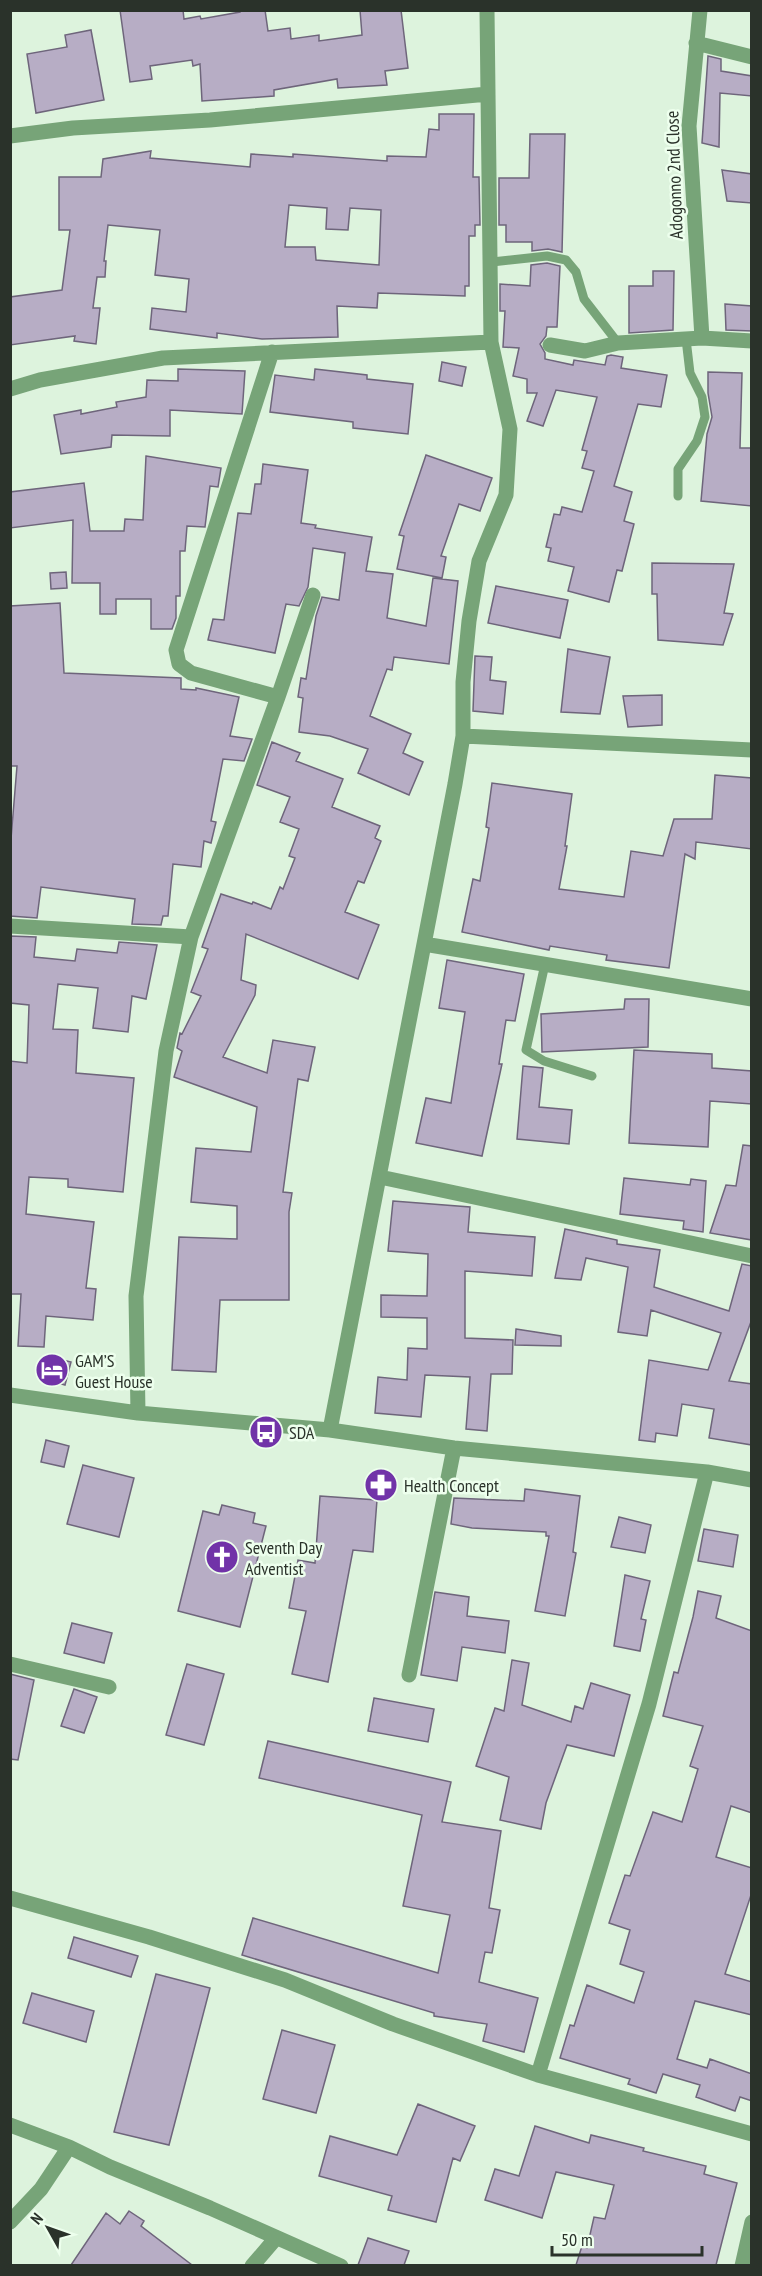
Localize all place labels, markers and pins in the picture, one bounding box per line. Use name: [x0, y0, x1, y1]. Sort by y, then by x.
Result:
place label: GAM’S Guest House: [75, 1349, 153, 1393]
hotel icon: GAM’S Guest House: [34, 1352, 70, 1388]
bus stop icon: SDA: [248, 1414, 284, 1450]
place label: SDA: [289, 1421, 315, 1444]
pharmacy icon: Health Concept: [363, 1467, 399, 1503]
place label: Health Concept: [404, 1474, 499, 1497]
place label: Seventh Day Adventist: [245, 1536, 322, 1580]
church icon: Seventh Day Adventist: [204, 1539, 240, 1575]

